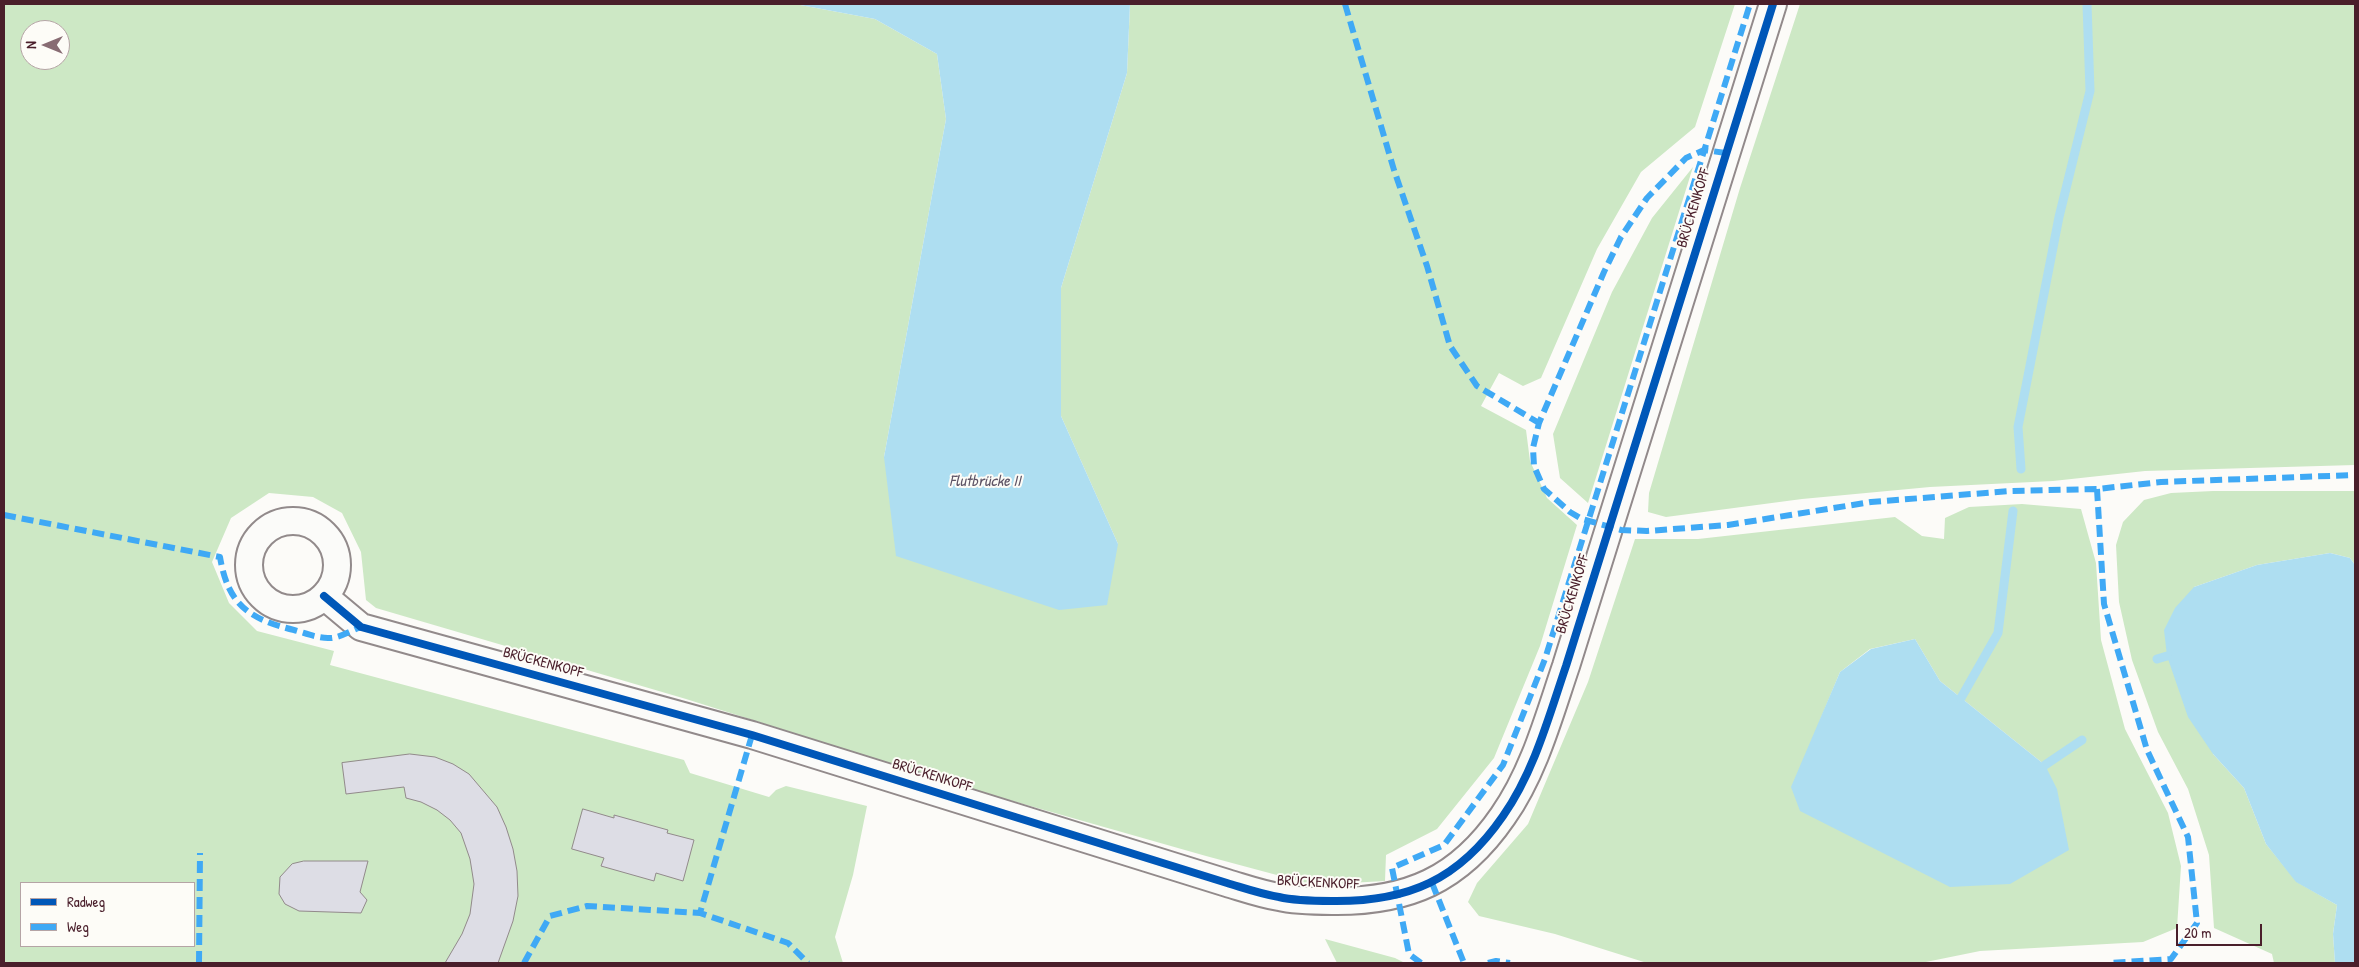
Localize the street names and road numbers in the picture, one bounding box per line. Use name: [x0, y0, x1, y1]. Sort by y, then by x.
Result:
street label: BRÜCKENKOPF: [1673, 166, 1715, 250]
street label: BRÜCKENKOPF: [1552, 552, 1594, 636]
street label: BRÜCKENKOPF: [501, 644, 585, 682]
street label: BRÜCKENKOPF: [890, 755, 974, 797]
street label: BRÜCKENKOPF: [1276, 872, 1360, 894]

